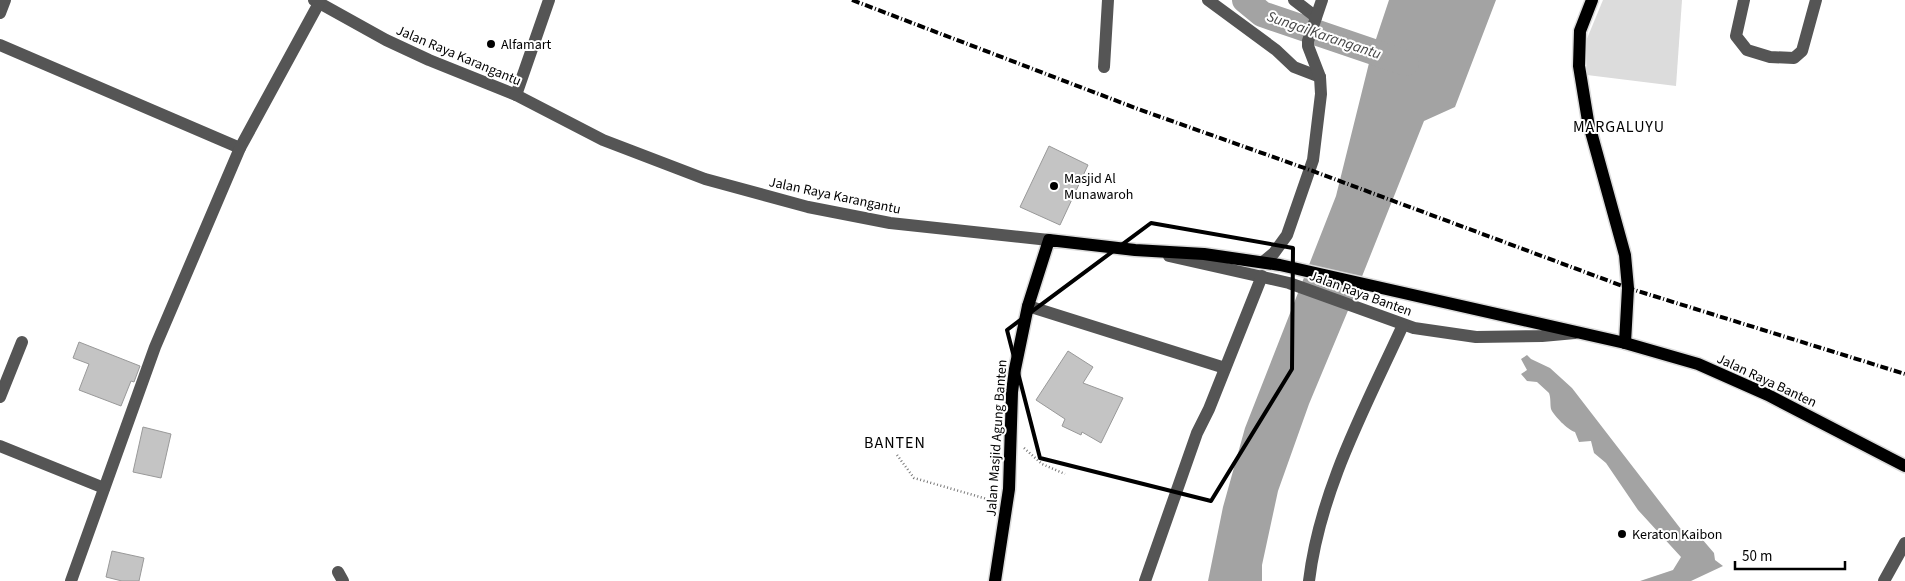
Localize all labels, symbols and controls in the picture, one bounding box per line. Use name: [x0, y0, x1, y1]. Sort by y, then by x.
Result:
water label: Sungai Karangantu: [1264, 6, 1384, 65]
street label: Jalan Raya Karangantu: [393, 20, 524, 91]
place label: Alfamart: [501, 35, 552, 55]
marker: Alfamart: [485, 38, 497, 50]
district label: MARGALUYU: [1573, 116, 1665, 138]
place label: Masjid Al Munawaroh: [1064, 169, 1133, 205]
street label: Jalan Raya Karangantu: [767, 172, 903, 220]
marker: Masjid Al Munawaroh: [1048, 180, 1060, 192]
street label: Jalan Raya Banten: [1306, 266, 1415, 322]
street label: Jalan Raya Banten: [1713, 349, 1820, 413]
street label: Jalan Masjid Agung Banten: [982, 359, 1012, 517]
district label: BANTEN: [864, 432, 926, 454]
place label: Keraton Kaibon: [1632, 525, 1723, 545]
marker: Keraton Kaibon: [1616, 528, 1628, 540]
scale bar: [1735, 538, 1845, 570]
text: 50 m: [1742, 546, 1772, 567]

